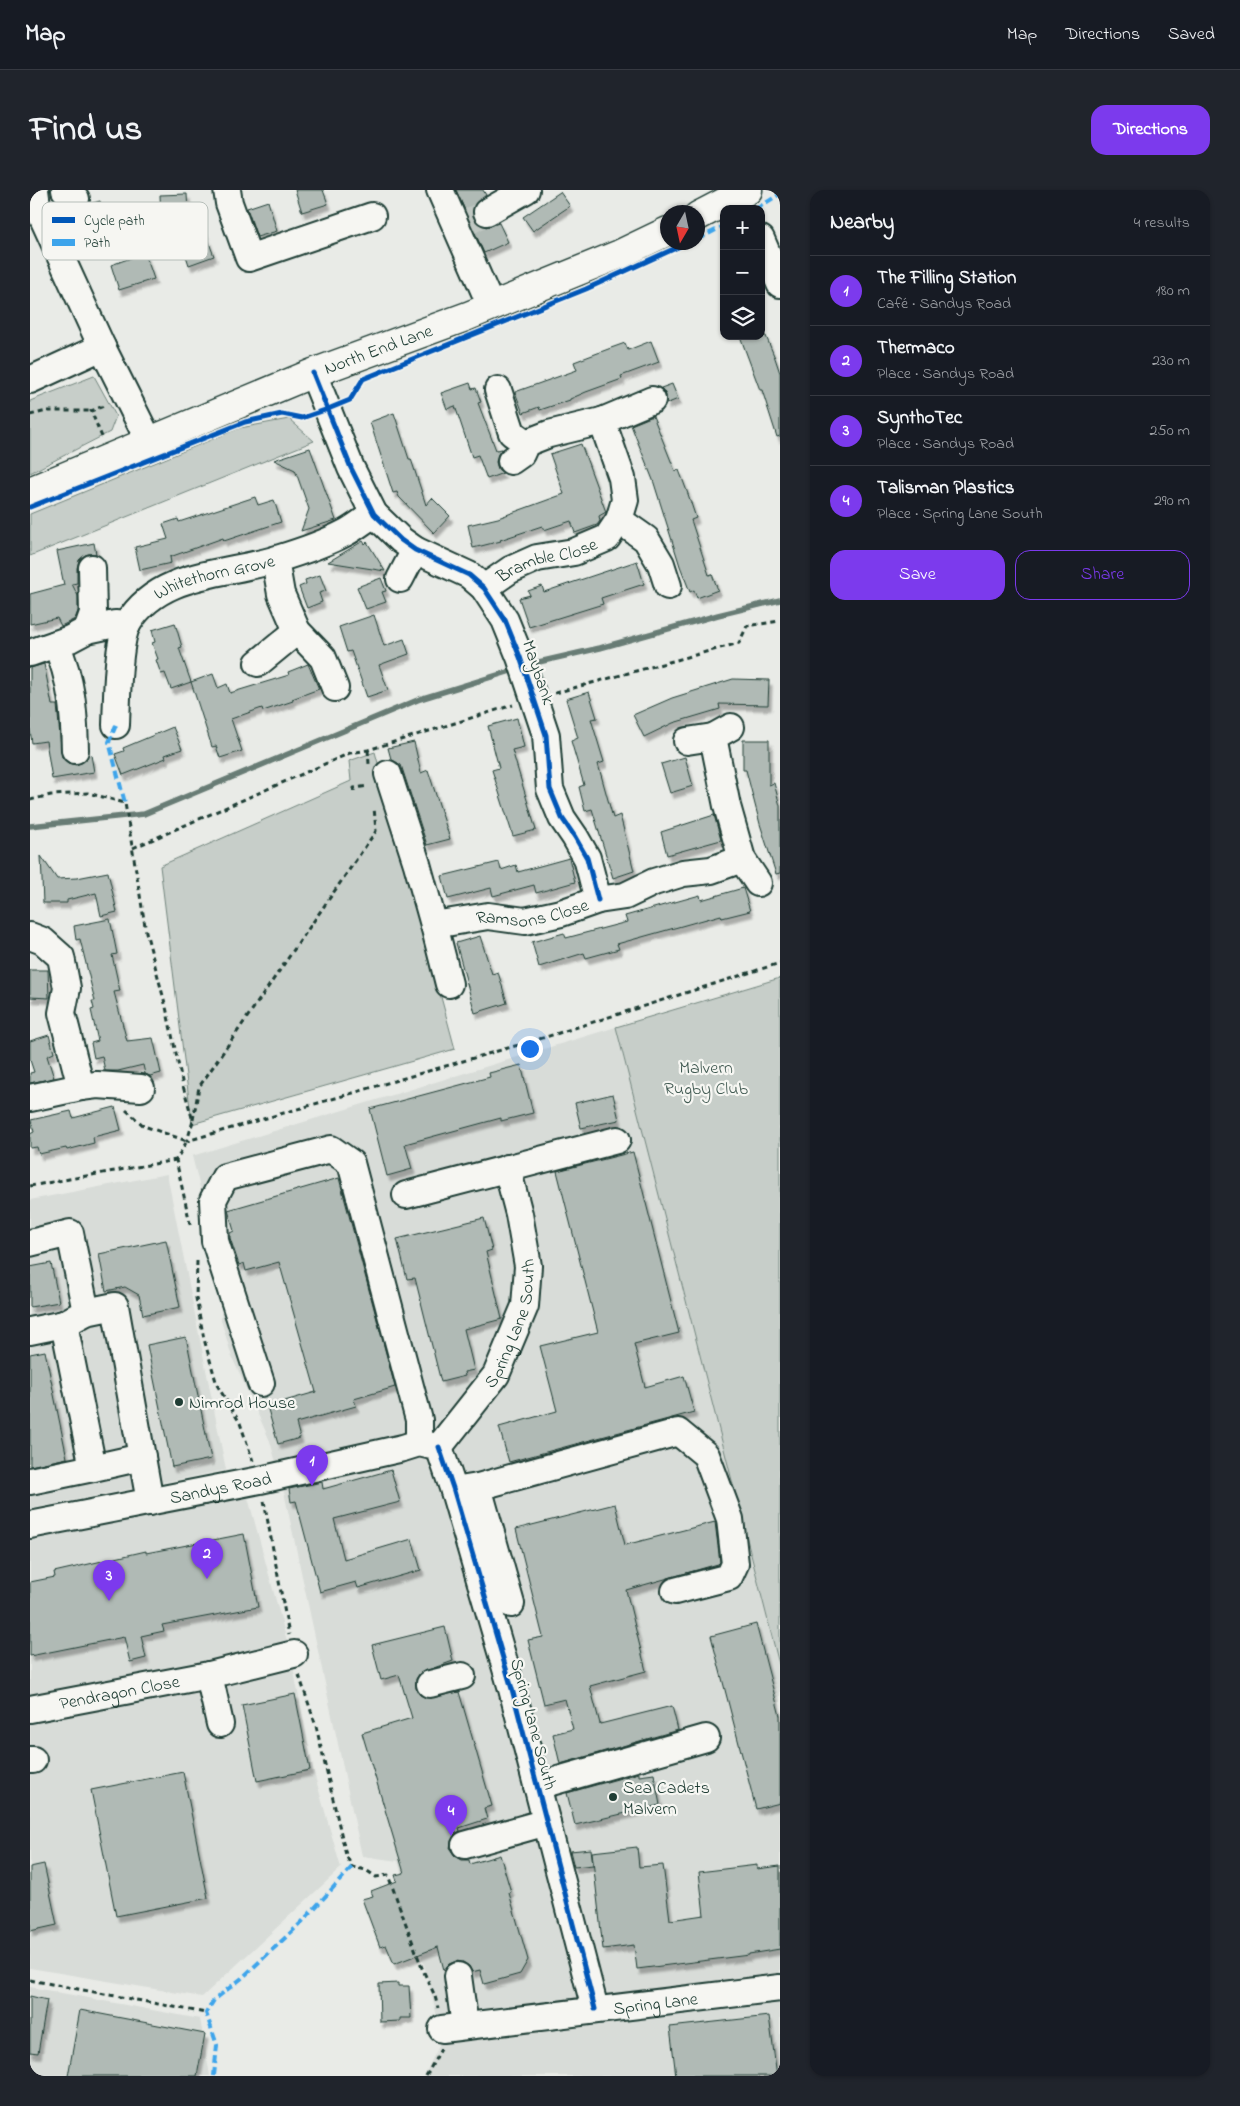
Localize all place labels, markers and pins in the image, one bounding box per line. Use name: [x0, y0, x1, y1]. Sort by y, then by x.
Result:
place label: Nimrod House: [189, 1391, 296, 1417]
marker: Nimrod House: [173, 1396, 185, 1408]
pin: 1: [296, 1445, 328, 1486]
pin: 2: [191, 1538, 223, 1579]
pin: 3: [93, 1560, 125, 1601]
place label: Sea Cadets Malvern: [623, 1776, 710, 1823]
marker: Sea Cadets Malvern: [607, 1791, 619, 1803]
pin: 4: [435, 1795, 467, 1836]

